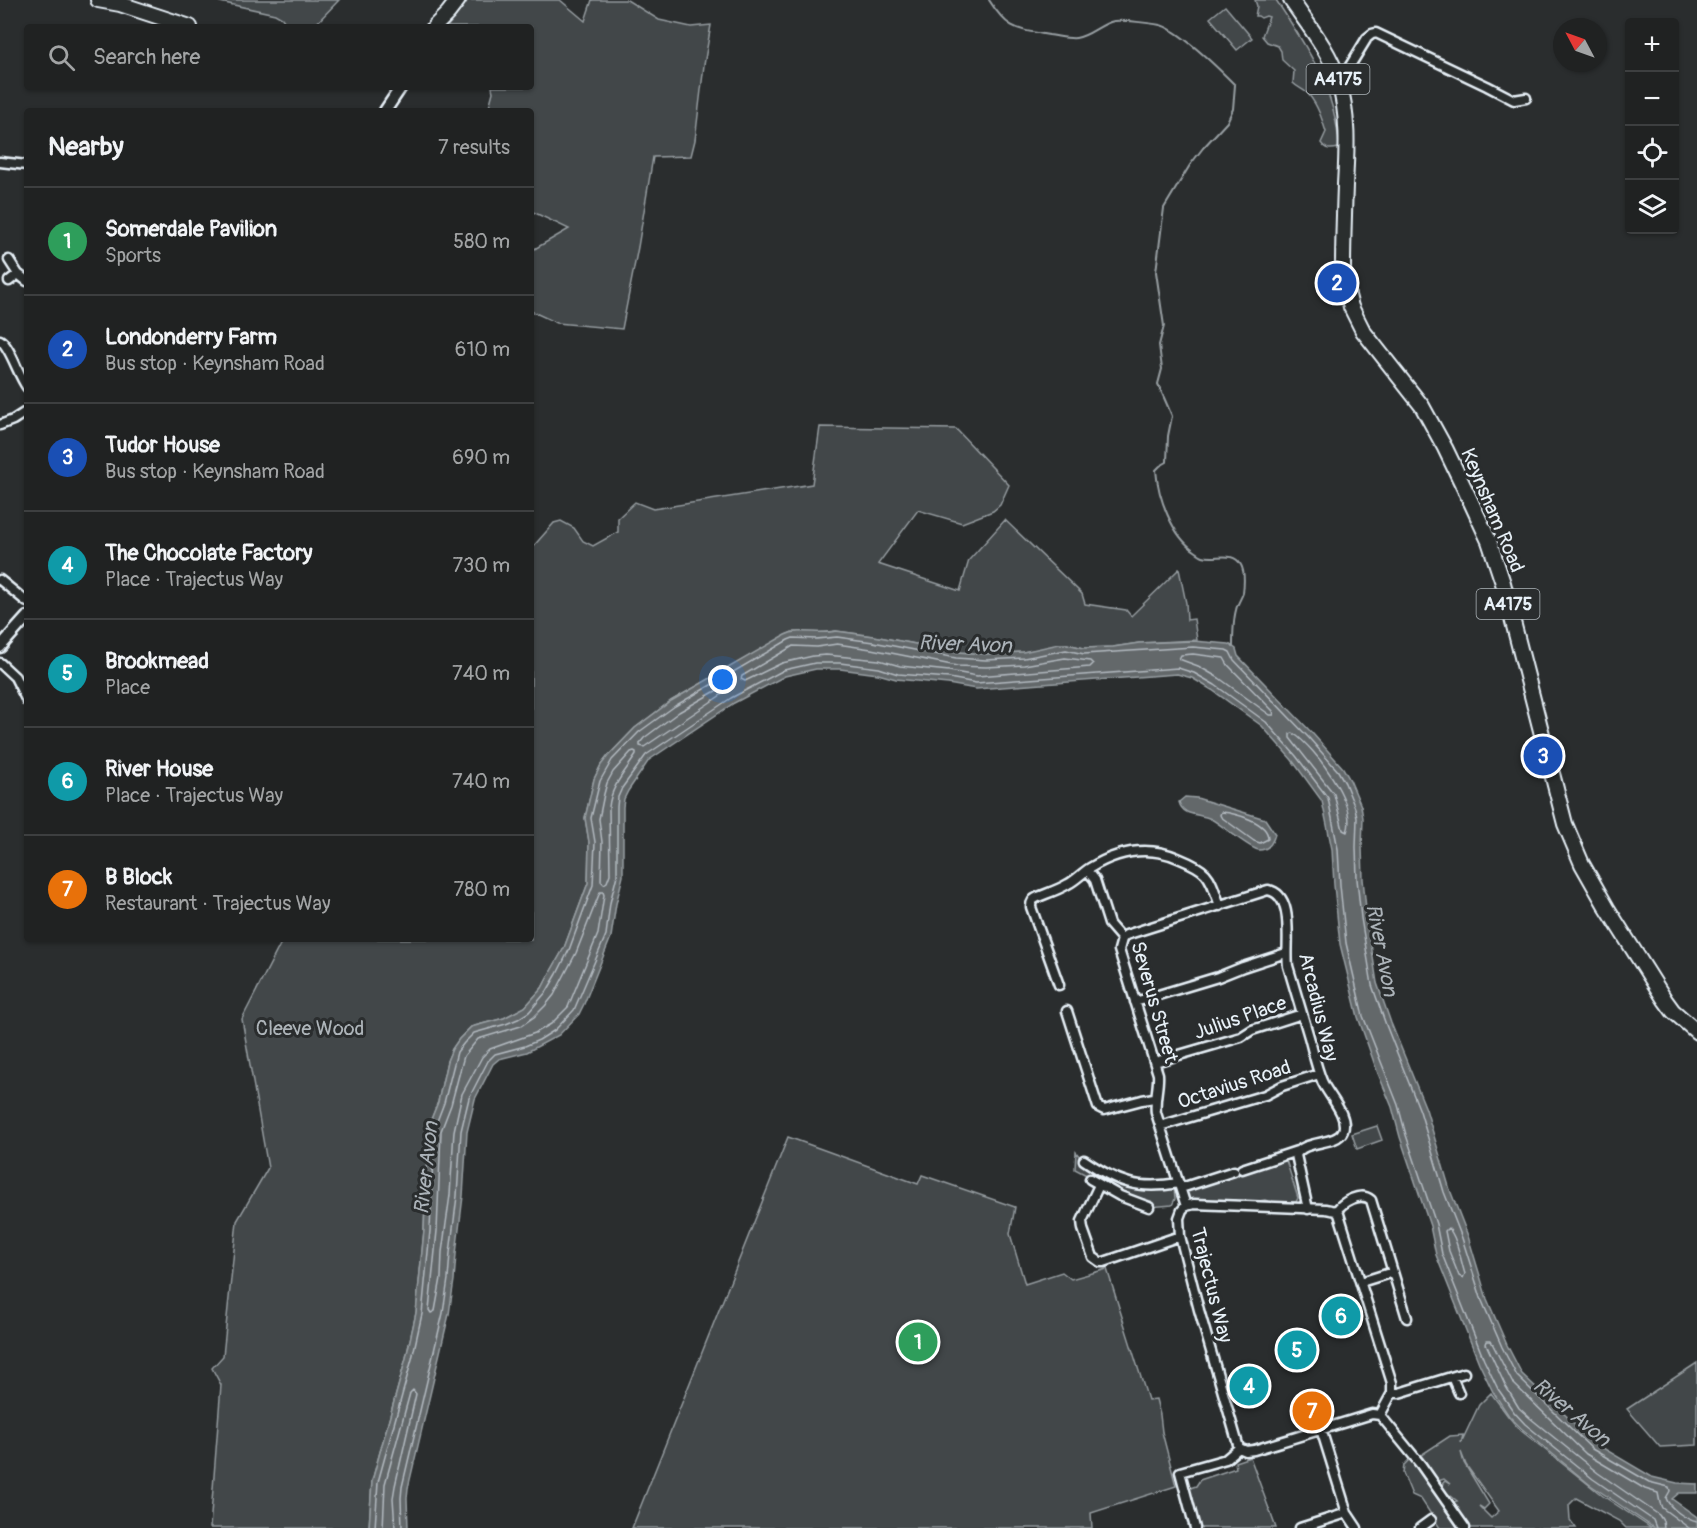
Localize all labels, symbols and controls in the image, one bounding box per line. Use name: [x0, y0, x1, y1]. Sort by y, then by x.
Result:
north arrow: [1553, 18, 1607, 72]
map controls: [1625, 18, 1679, 234]
button: +: [1625, 18, 1679, 72]
search box: [24, 24, 534, 90]
icon: search: [45, 41, 78, 74]
text: Search here: [93, 43, 200, 71]
road number: A4175: [1306, 64, 1370, 94]
button: −: [1625, 72, 1679, 126]
button: locate: [1625, 126, 1679, 180]
text: Nearby: [48, 131, 124, 163]
text: 7 results: [438, 135, 510, 160]
button: layers: [1625, 180, 1679, 234]
text: Somerdale Pavilion: [105, 215, 277, 243]
text: 1: [64, 229, 71, 254]
text: 580 m: [453, 229, 510, 254]
text: Sports: [105, 243, 161, 268]
pin: 2: [1318, 260, 1356, 306]
text: Londonderry Farm: [105, 323, 277, 351]
text: 2: [62, 337, 73, 362]
text: 610 m: [455, 337, 510, 362]
text: Bus stop · Keynsham Road: [105, 351, 325, 376]
text: Tudor House: [105, 431, 220, 459]
street label: Keynsham Road: [1455, 444, 1530, 576]
text: 3: [62, 445, 73, 470]
text: 690 m: [452, 445, 510, 470]
text: Bus stop · Keynsham Road: [105, 459, 325, 484]
text: The Chocolate Factory: [105, 539, 312, 567]
text: 4: [62, 553, 73, 578]
text: 730 m: [453, 553, 510, 578]
text: Place · Trajectus Way: [105, 567, 283, 592]
road number: A4175: [1476, 589, 1540, 619]
water label: River Avon: [918, 629, 1013, 660]
text: Brookmead: [105, 647, 209, 675]
text: 5: [62, 661, 73, 686]
text: 740 m: [452, 661, 510, 686]
your location: [708, 665, 737, 694]
text: Place: [105, 675, 150, 700]
pin: 3: [1524, 734, 1562, 778]
text: River House: [105, 755, 213, 783]
text: 6: [62, 769, 73, 794]
text: 740 m: [452, 769, 510, 794]
text: Place · Trajectus Way: [105, 783, 283, 808]
text: B Block: [105, 863, 172, 891]
text: 7: [62, 877, 73, 902]
text: 780 m: [454, 877, 510, 902]
text: Restaurant · Trajectus Way: [105, 891, 330, 916]
water label: River Avon: [1359, 902, 1404, 999]
street label: Severus Street: [1125, 939, 1184, 1067]
street label: Arcadius Way: [1293, 950, 1344, 1065]
street label: Julius Place: [1191, 990, 1290, 1045]
park label: Cleeve Wood: [256, 1016, 364, 1041]
street label: Octavius Road: [1174, 1054, 1294, 1115]
water label: River Avon: [408, 1119, 445, 1216]
street label: Trajectus Way: [1185, 1225, 1238, 1346]
pin: 6: [1322, 1294, 1360, 1338]
pin: 1: [898, 1320, 938, 1364]
pin: 5: [1278, 1328, 1316, 1372]
pin: 4: [1230, 1364, 1268, 1408]
water label: River Avon: [1527, 1372, 1617, 1453]
pin: 7: [1292, 1388, 1332, 1434]

